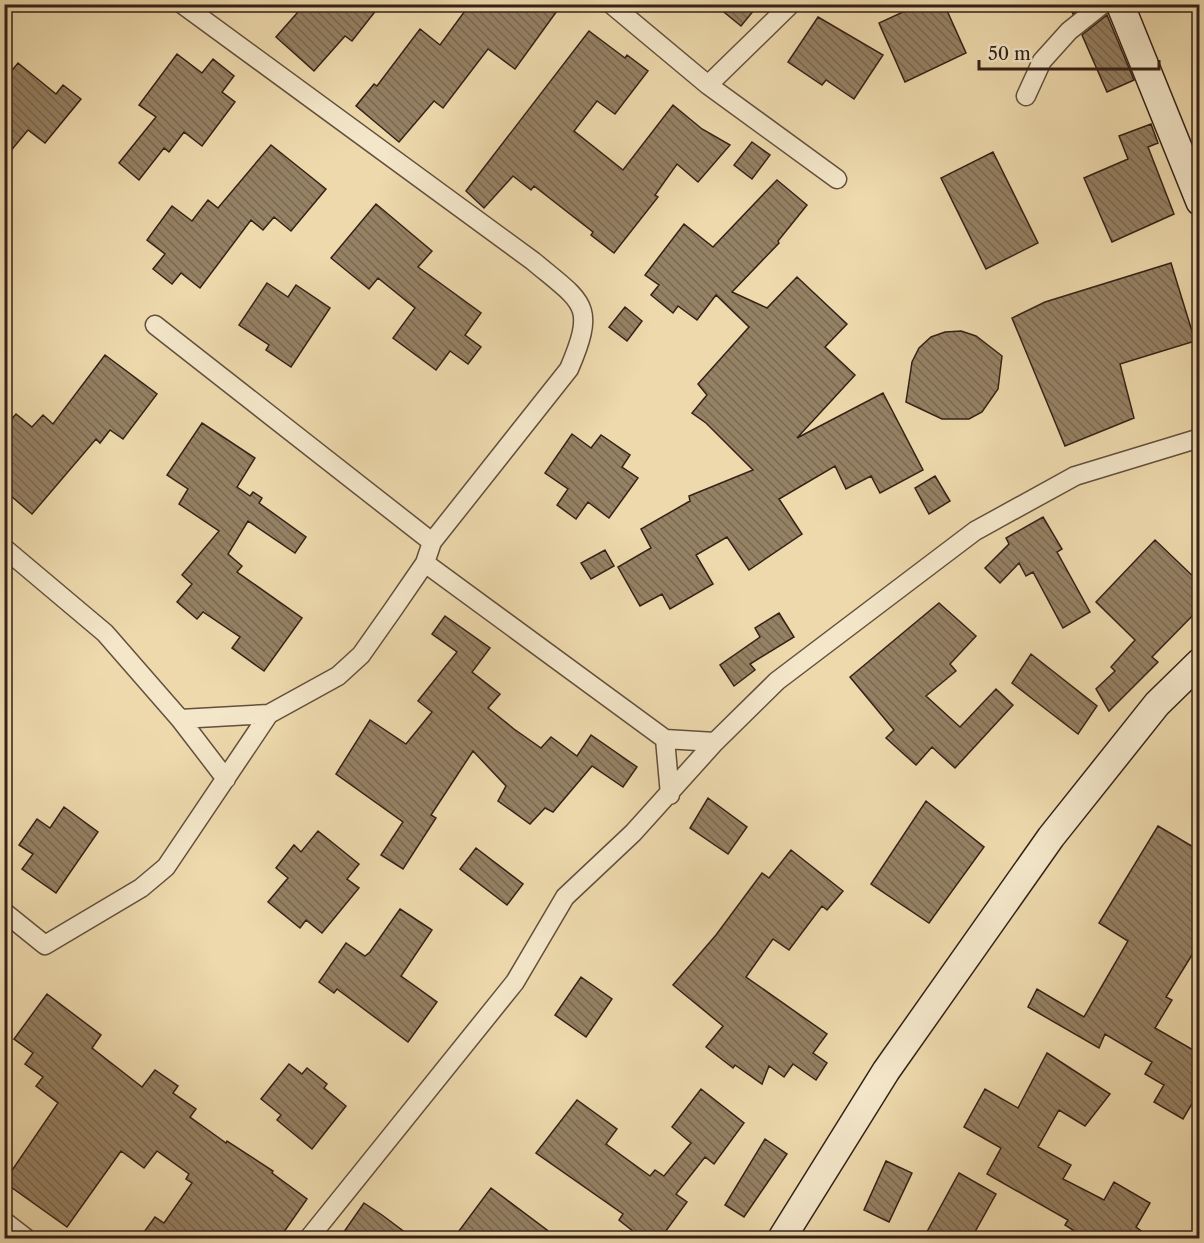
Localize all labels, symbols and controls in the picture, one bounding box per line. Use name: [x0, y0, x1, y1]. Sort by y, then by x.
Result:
scale bar: [979, 33, 1159, 71]
text: 50 m: [988, 43, 1031, 65]

